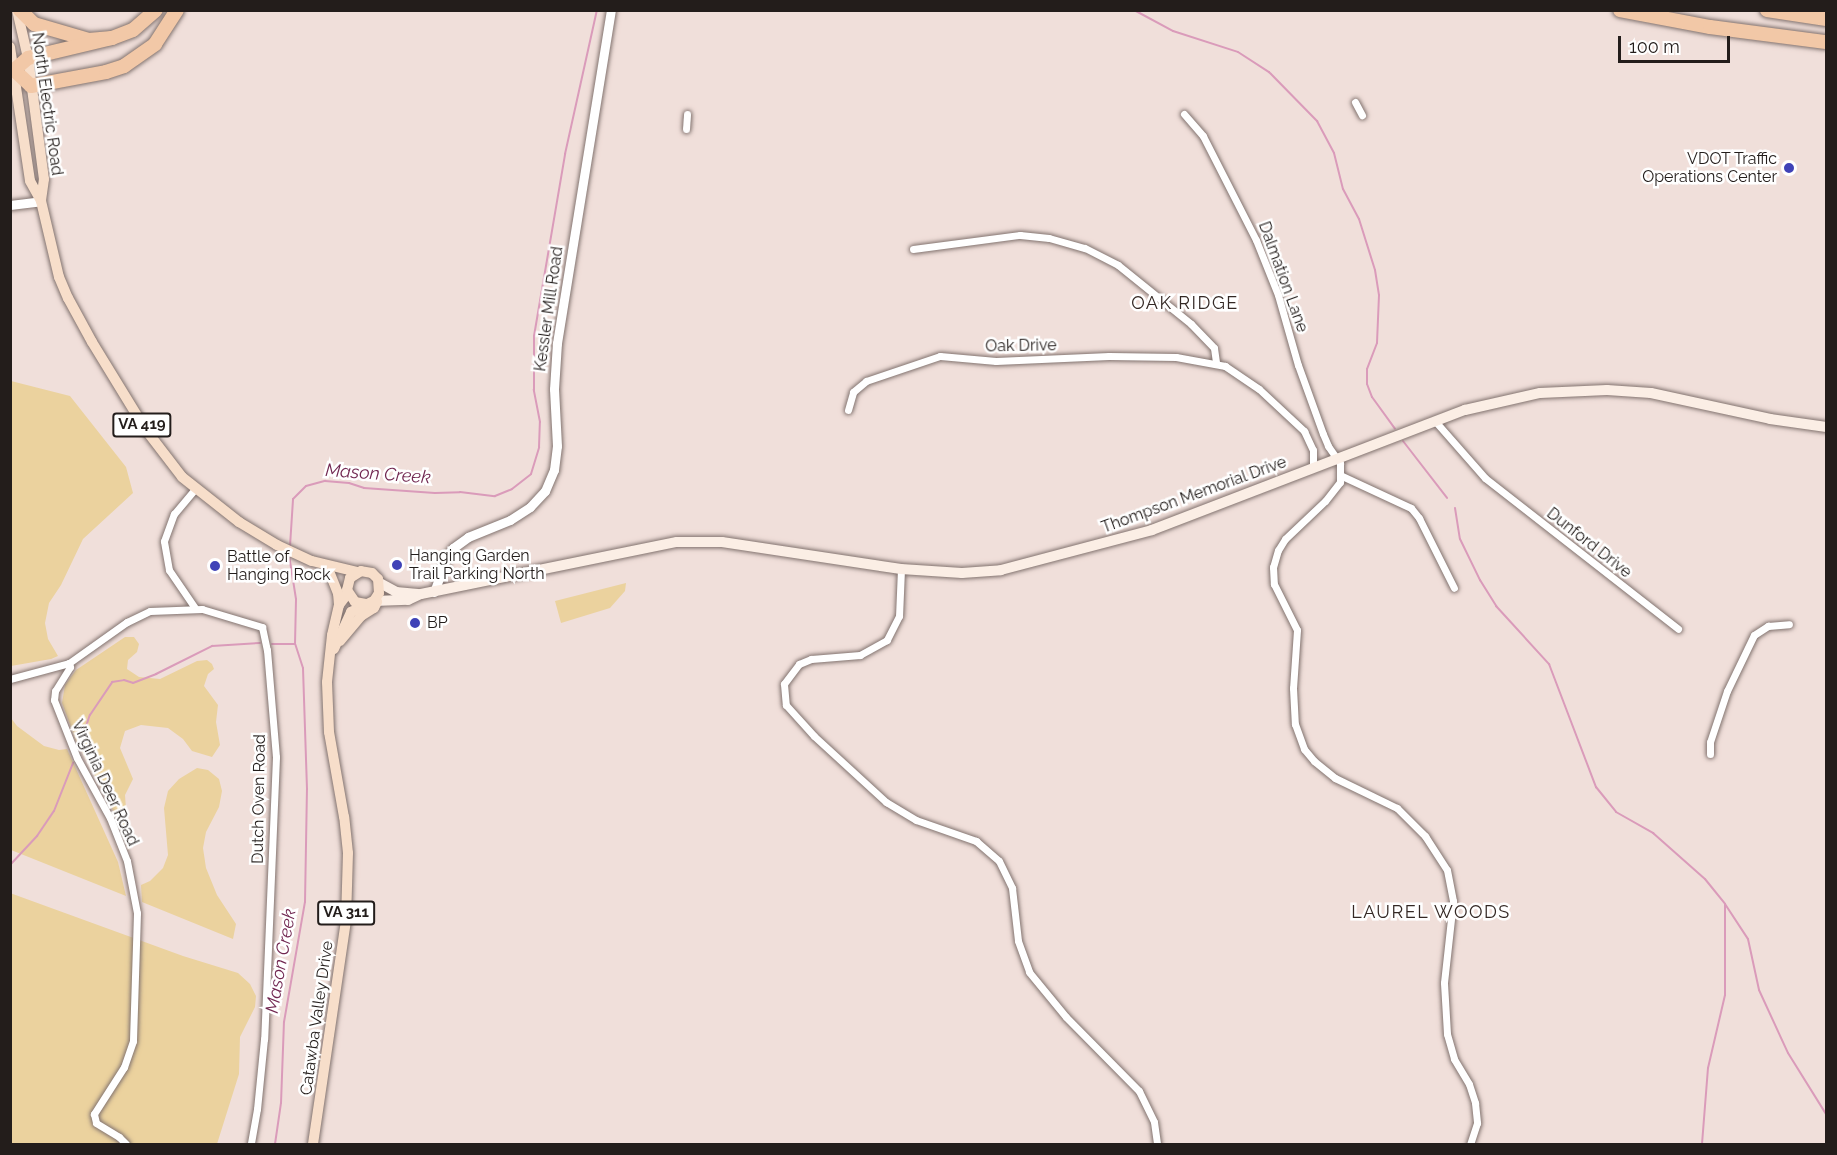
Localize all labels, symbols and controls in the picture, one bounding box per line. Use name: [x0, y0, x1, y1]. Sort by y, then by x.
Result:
scale bar: [1621, 24, 1734, 62]
street label: North Electric Road: [27, 31, 67, 177]
text: 100 m: [1629, 36, 1680, 57]
place label: VDOT Traffic Operations Center: [1642, 149, 1777, 187]
marker: VDOT Traffic Operations Center: [1782, 161, 1796, 175]
street label: Dalmation Lane: [1254, 219, 1312, 335]
street label: Kessler Mill Road: [531, 245, 567, 373]
district label: OAK RIDGE: [1131, 292, 1239, 314]
street label: Oak Drive: [985, 336, 1057, 356]
road number: VA 419: [112, 413, 172, 437]
street label: Thompson Memorial Drive: [1099, 452, 1289, 538]
water label: Mason Creek: [325, 460, 431, 488]
street label: Dunford Drive: [1543, 504, 1635, 582]
place label: Hanging Garden Trail Parking North: [409, 546, 545, 584]
place label: Battle of Hanging Rock: [227, 547, 330, 585]
marker: Hanging Garden Trail Parking North: [390, 558, 404, 572]
marker: Battle of Hanging Rock: [208, 559, 222, 573]
place label: BP: [427, 613, 448, 633]
marker: BP: [408, 616, 422, 630]
street label: Virginia Deer Road: [67, 717, 143, 849]
street label: Dutch Oven Road: [248, 734, 270, 864]
road number: VA 311: [316, 901, 376, 925]
district label: LAUREL WOODS: [1351, 901, 1511, 923]
water label: Mason Creek: [261, 907, 301, 1015]
street label: Catawba Valley Drive: [297, 939, 337, 1097]

